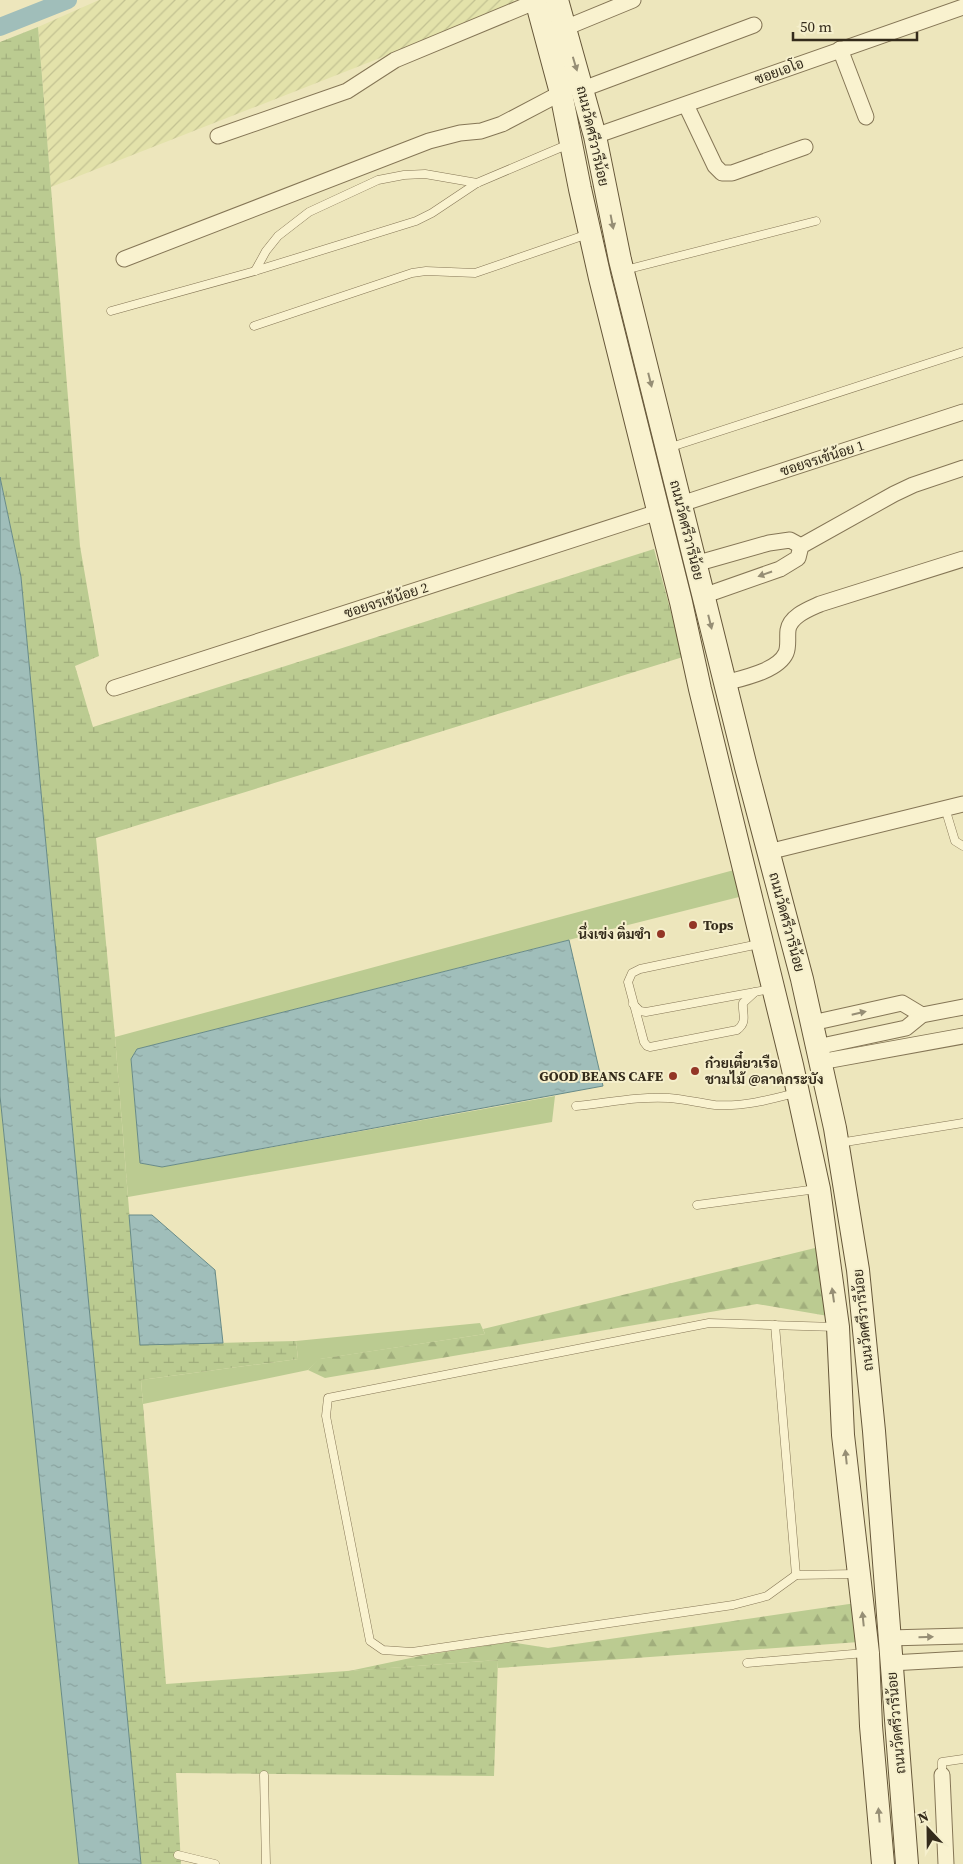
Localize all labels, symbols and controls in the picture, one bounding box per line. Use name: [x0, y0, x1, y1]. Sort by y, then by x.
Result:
scale bar: [793, 10, 917, 42]
text: 50 m: [800, 16, 832, 37]
street label: ซอยเอโอ: [752, 53, 806, 89]
one-way arrow: [572, 56, 580, 71]
street label: ถนนวัดศรีวารีน้อย: [572, 84, 614, 188]
one-way arrow: [609, 214, 617, 230]
one-way arrow: [646, 372, 654, 387]
street label: ซอยจรเข้น้อย 1: [777, 435, 867, 481]
street label: ถนนวัดศรีวารีน้อย: [665, 478, 709, 582]
one-way arrow: [758, 571, 773, 578]
street label: ซอยจรเข้น้อย 2: [341, 577, 431, 623]
one-way arrow: [706, 615, 714, 630]
street label: ถนนวัดศรีวารีน้อย: [764, 870, 810, 974]
place label: Tops: [703, 915, 734, 935]
marker: Tops: [687, 919, 699, 931]
place label: นึ่งเข่ง ติ่มซำ: [578, 922, 651, 944]
marker: นึ่งเข่ง ติ่มซำ: [655, 928, 667, 940]
one-way arrow: [852, 1008, 868, 1016]
place label: ก๋วยเตี๋ยวเรือ ชามไม้ @ลาดกระบัง: [705, 1050, 824, 1089]
marker: ก๋วยเตี๋ยวเรือ ชามไม้ @ลาดกระบัง: [689, 1065, 701, 1077]
place label: GOOD BEANS CAFE: [539, 1066, 663, 1086]
marker: GOOD BEANS CAFE: [667, 1070, 679, 1082]
street label: ถนนวัดศรีวารีน้อย: [848, 1268, 878, 1372]
one-way arrow: [829, 1287, 837, 1303]
one-way arrow: [842, 1449, 850, 1465]
one-way arrow: [859, 1610, 867, 1626]
one-way arrow: [918, 1633, 934, 1641]
street label: ถนนวัดศรีวารีน้อย: [882, 1671, 910, 1775]
north arrow: [903, 1804, 953, 1854]
text: N: [915, 1806, 932, 1828]
one-way arrow: [875, 1807, 883, 1823]

